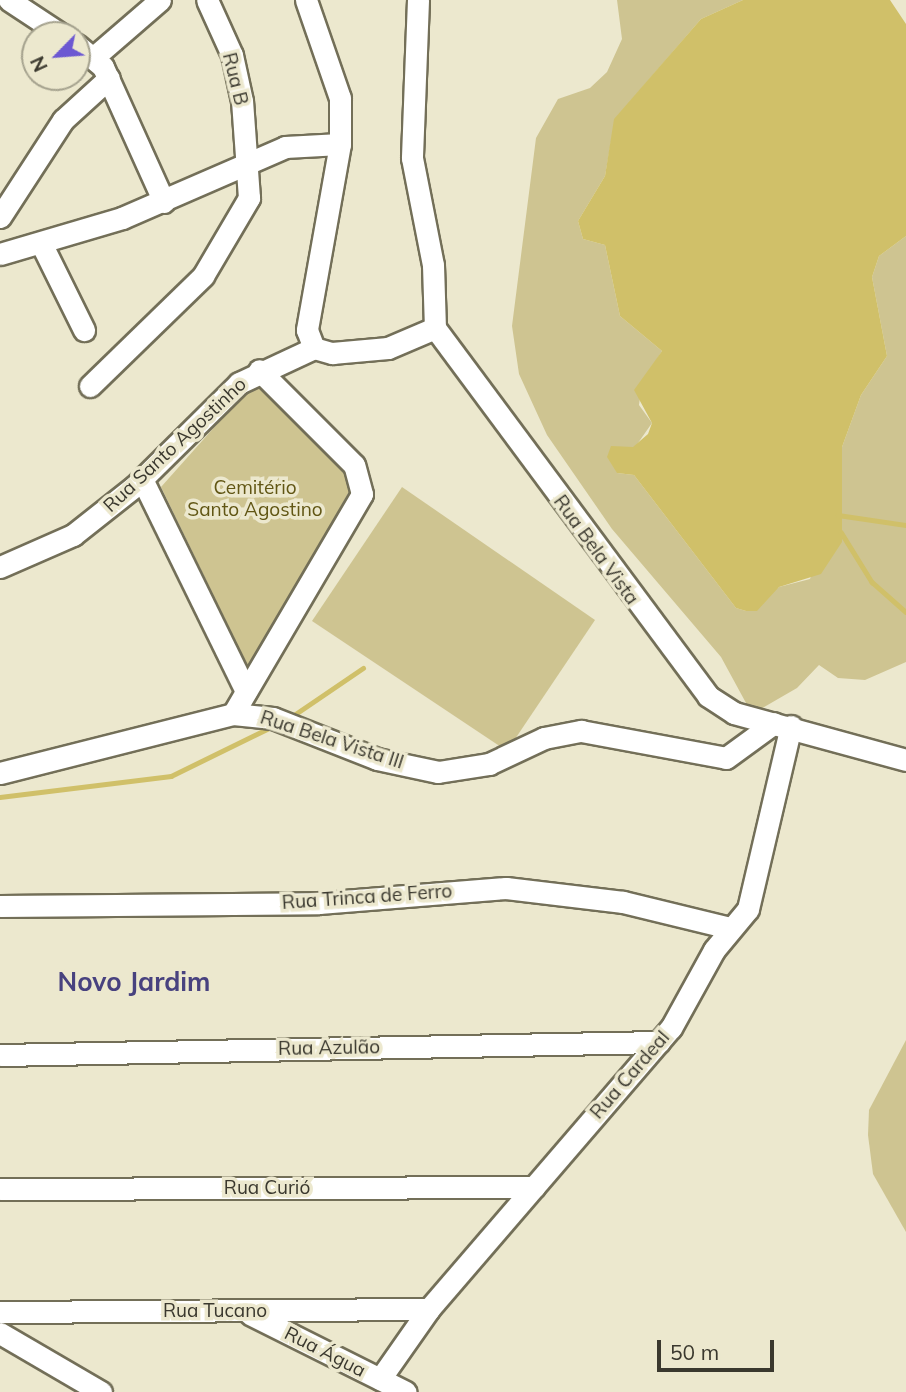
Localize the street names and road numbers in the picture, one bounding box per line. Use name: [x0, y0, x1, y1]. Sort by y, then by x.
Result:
street label: Rua B: [217, 50, 253, 108]
street label: Rua Santo Agostinho: [99, 373, 251, 517]
street label: Rua Bela Vista: [549, 491, 643, 609]
street label: Rua Bela Vista III: [257, 706, 407, 774]
street label: Rua Trinca de Ferro: [281, 880, 453, 914]
street label: Rua Cardeal: [586, 1026, 674, 1124]
street label: Rua Azulão: [278, 1036, 380, 1060]
street label: Rua Curió: [224, 1177, 310, 1199]
street label: Rua Tucano: [163, 1300, 267, 1322]
street label: Rua Água: [281, 1322, 369, 1382]

